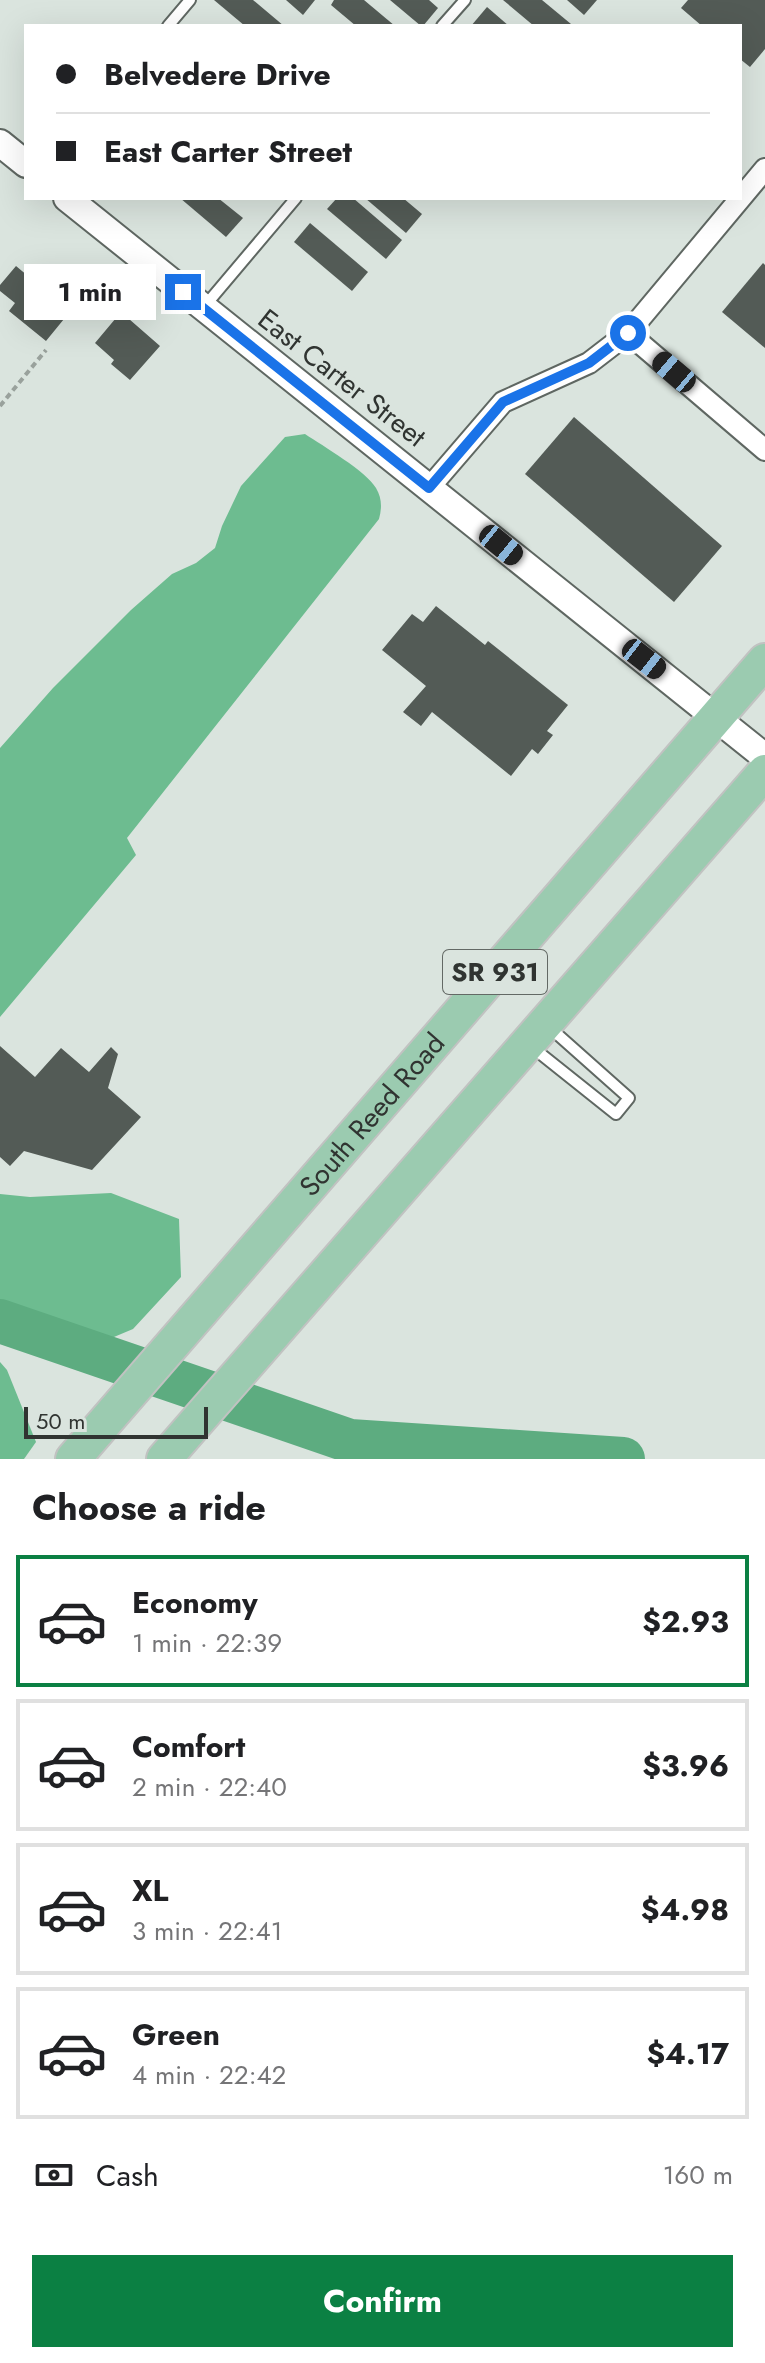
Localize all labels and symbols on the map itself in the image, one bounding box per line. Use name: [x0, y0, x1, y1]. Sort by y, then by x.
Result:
callout: 1 min: [23, 264, 155, 320]
route end: [165, 274, 201, 310]
street label: East Carter Street: [249, 299, 435, 457]
route start: [610, 315, 646, 351]
car: [648, 347, 700, 397]
car: [475, 521, 527, 569]
car: [618, 635, 670, 683]
road number: SR 931: [443, 950, 547, 994]
street label: South Reed Road: [289, 1024, 454, 1205]
scale bar: [24, 1403, 208, 1439]

